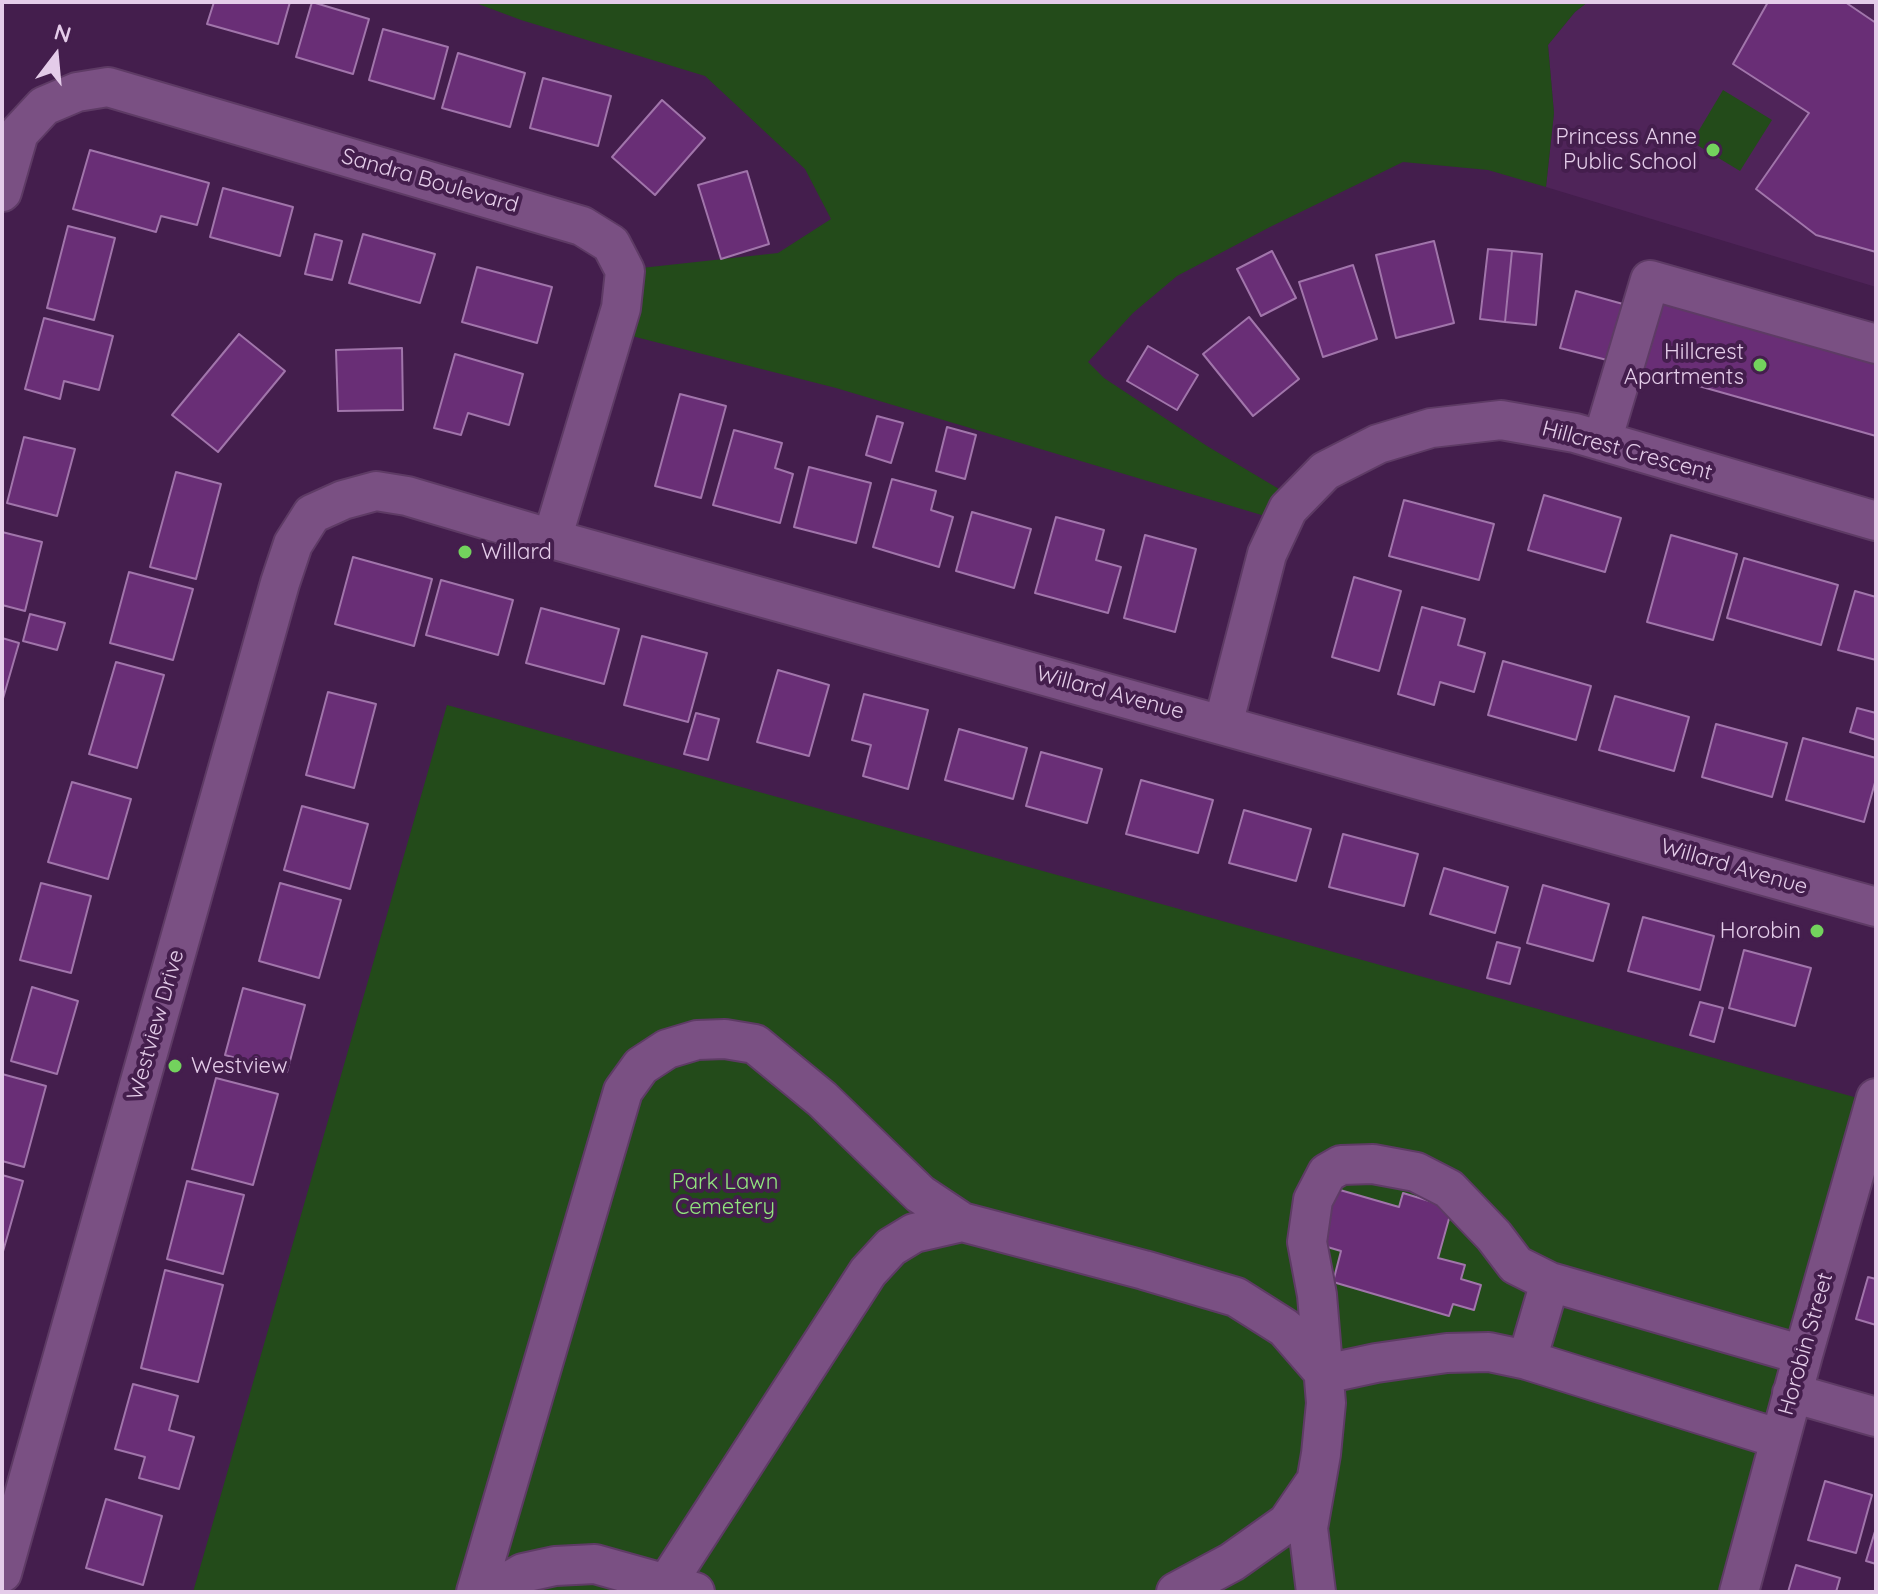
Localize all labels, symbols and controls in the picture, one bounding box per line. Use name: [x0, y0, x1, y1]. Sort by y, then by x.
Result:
north arrow: [16, 16, 96, 96]
text: N: [51, 17, 74, 49]
place label: Princess Anne Public School: [1555, 124, 1697, 176]
marker: Princess Anne Public School: [1704, 141, 1722, 159]
street label: Sandra Boulevard: [339, 143, 521, 219]
place label: Hillcrest Apartments: [1624, 339, 1744, 390]
marker: Hillcrest Apartments: [1751, 356, 1769, 374]
street label: Hillcrest Crescent: [1539, 416, 1715, 486]
place label: Willard: [481, 539, 552, 565]
marker: Willard: [456, 543, 474, 561]
street label: Willard Avenue: [1033, 661, 1187, 725]
street label: Willard Avenue: [1657, 833, 1811, 901]
place label: Horobin: [1720, 918, 1801, 944]
marker: Horobin: [1808, 922, 1826, 940]
street label: Westview Drive: [122, 947, 190, 1103]
place label: Westview: [191, 1053, 287, 1079]
marker: Westview: [166, 1057, 184, 1075]
park label: Park Lawn Cemetery: [672, 1169, 778, 1220]
street label: Horobin Street: [1773, 1270, 1839, 1418]

